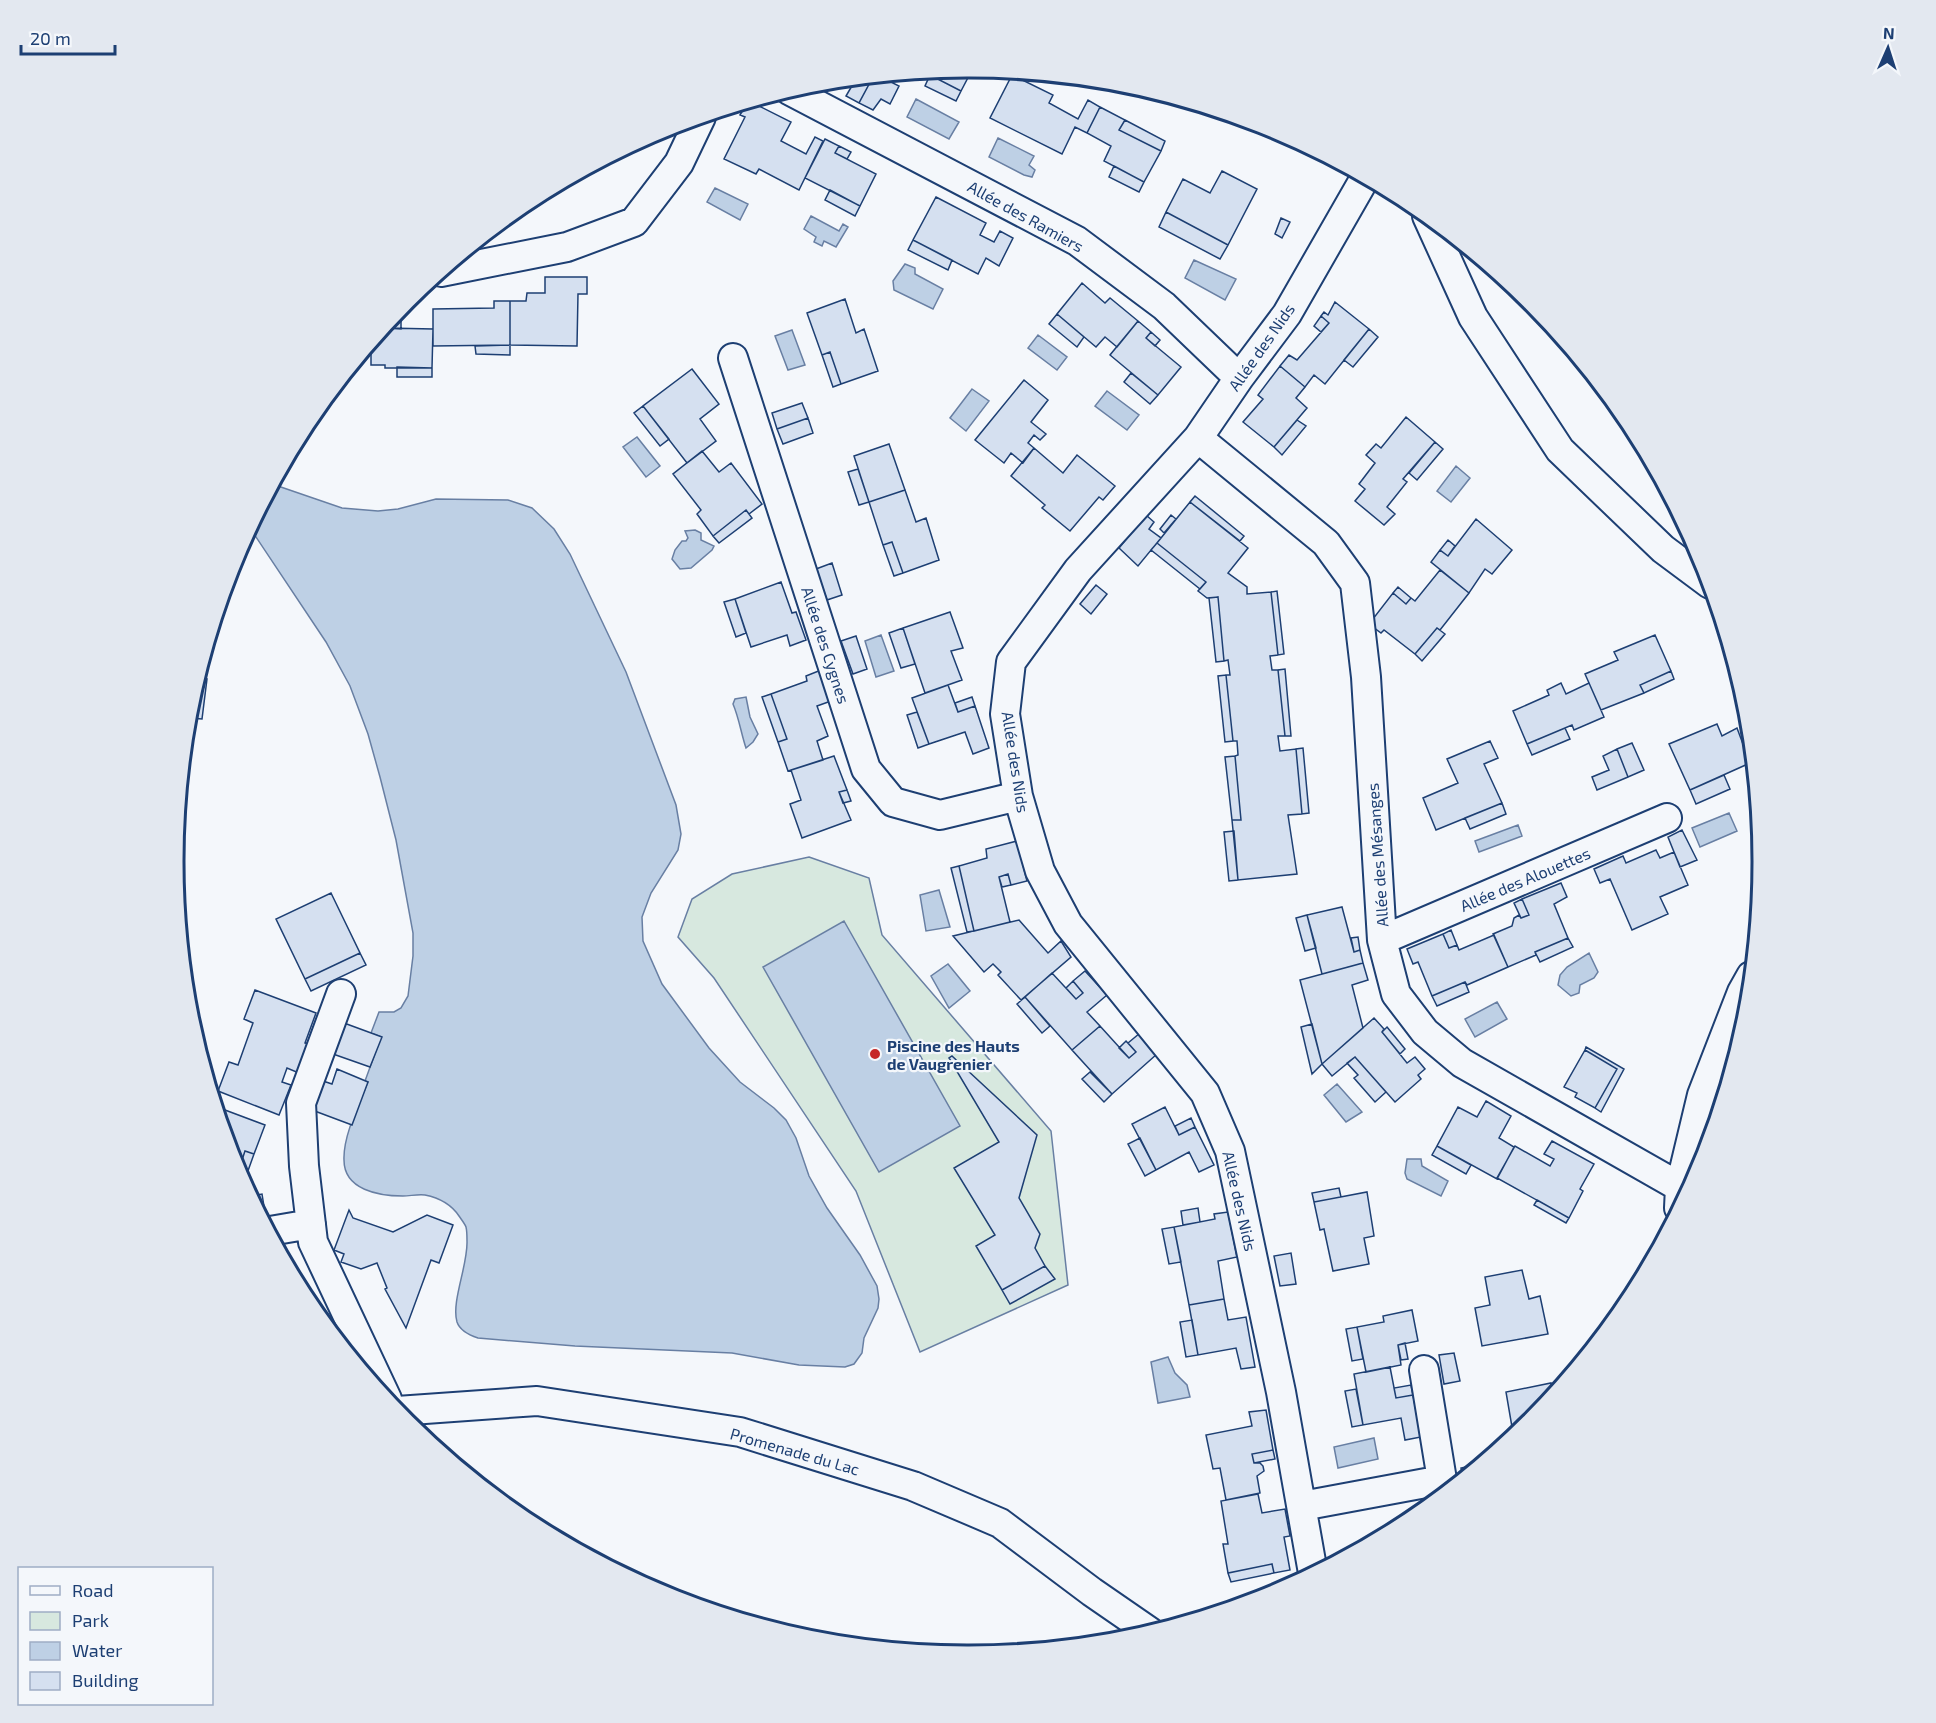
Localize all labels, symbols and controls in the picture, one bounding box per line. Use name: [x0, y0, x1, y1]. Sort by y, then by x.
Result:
scale bar: [21, 18, 116, 56]
north arrow: [1858, 18, 1918, 78]
text: N: [1883, 23, 1895, 42]
text: 20 m: [30, 27, 71, 49]
street label: Allée des Ramiers: [965, 176, 1087, 256]
street label: Allée des Nids: [1224, 300, 1298, 394]
street label: Allée des Cygnes: [798, 584, 854, 706]
street label: Allée des Nids: [999, 710, 1033, 814]
street label: Allée des Mésanges: [1362, 782, 1392, 928]
street label: Allée des Alouettes: [1457, 843, 1593, 915]
place label: Piscine des Hauts de Vaugrenier: [887, 1036, 1020, 1073]
marker: Piscine des Hauts de Vaugrenier: [868, 1047, 882, 1061]
street label: Allée des Nids: [1219, 1149, 1261, 1253]
street label: Promenade du Lac: [728, 1423, 862, 1479]
legend: [18, 1567, 213, 1705]
text: Road: [72, 1579, 113, 1601]
text: Park: [72, 1609, 109, 1631]
text: Water: [72, 1639, 122, 1661]
text: Building: [72, 1669, 139, 1691]

